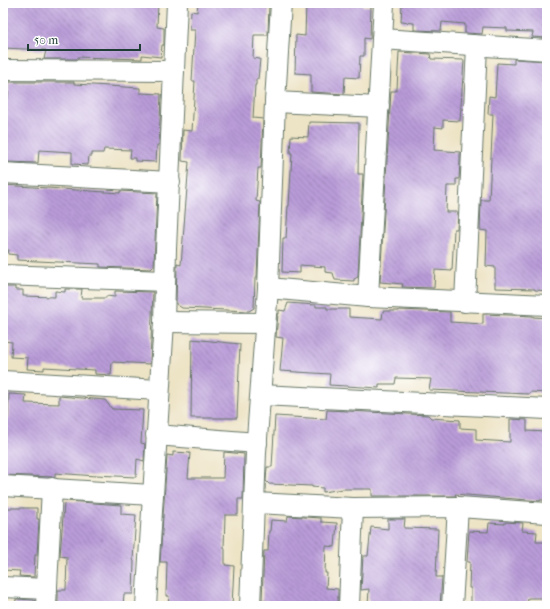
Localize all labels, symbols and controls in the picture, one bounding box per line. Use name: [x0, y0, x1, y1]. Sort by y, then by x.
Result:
scale bar: [28, 26, 140, 52]
text: 50 m: [34, 33, 58, 47]

